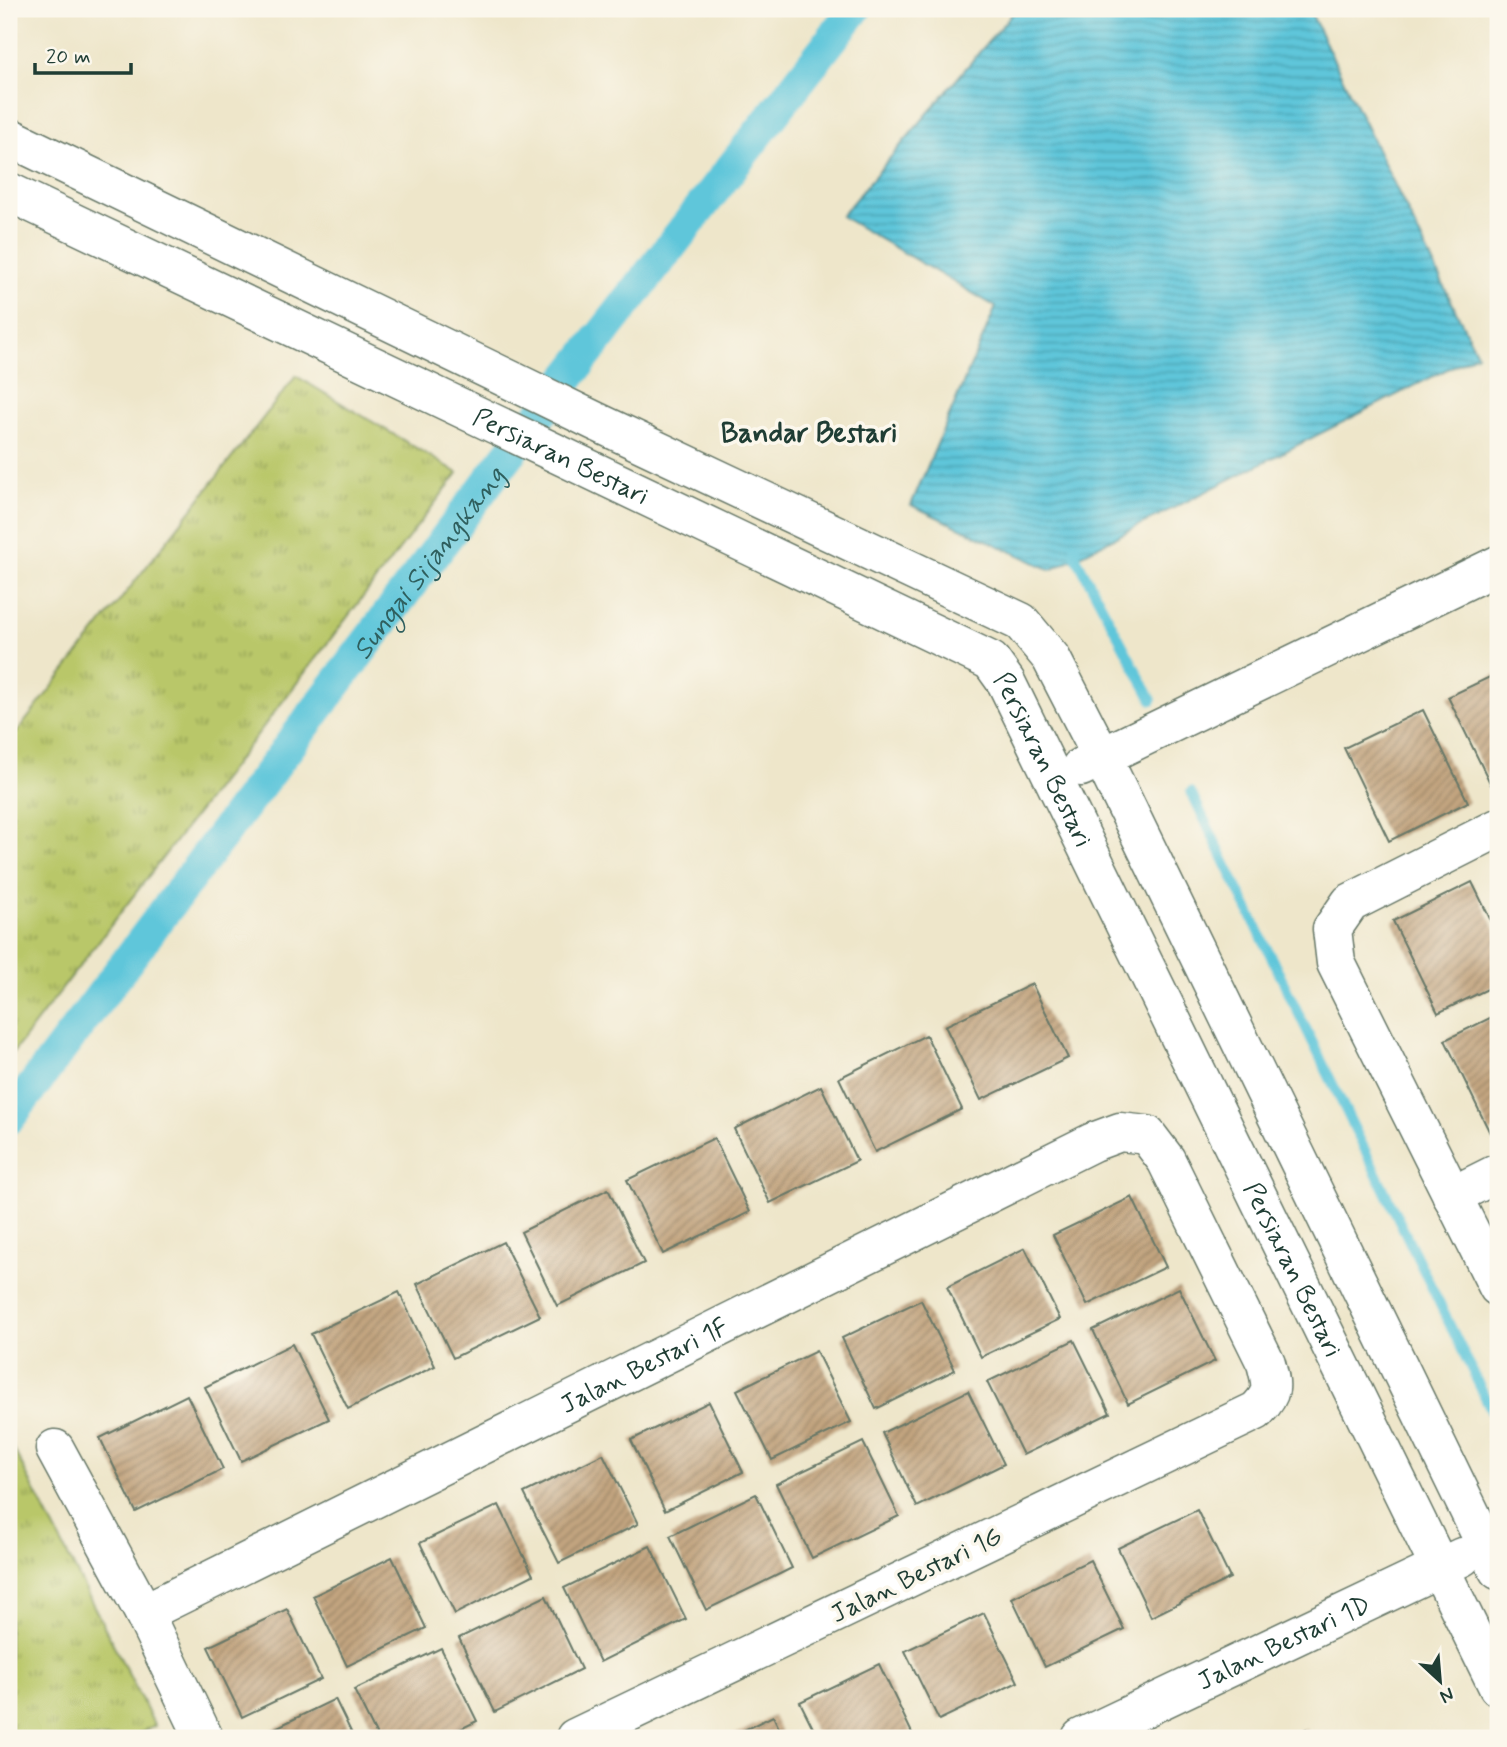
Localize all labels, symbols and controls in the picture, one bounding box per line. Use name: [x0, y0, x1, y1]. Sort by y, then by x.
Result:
scale bar: [35, 32, 131, 76]
text: 20 m: [46, 43, 91, 71]
street label: Persiaran Bestari: [467, 401, 654, 514]
district label: Bandar Bestari: [721, 416, 897, 453]
water label: Sungai Sijangkang: [345, 459, 515, 668]
street label: Persiaran Bestari: [985, 666, 1099, 853]
street label: Persiaran Bestari: [1234, 1177, 1349, 1363]
street label: Jalan Bestari 1F: [555, 1311, 734, 1423]
street label: Jalan Bestari 1G: [826, 1520, 1008, 1632]
street label: Jalan Bestari 1D: [1192, 1588, 1376, 1699]
north arrow: [1406, 1646, 1476, 1716]
text: N: [1436, 1681, 1458, 1709]

